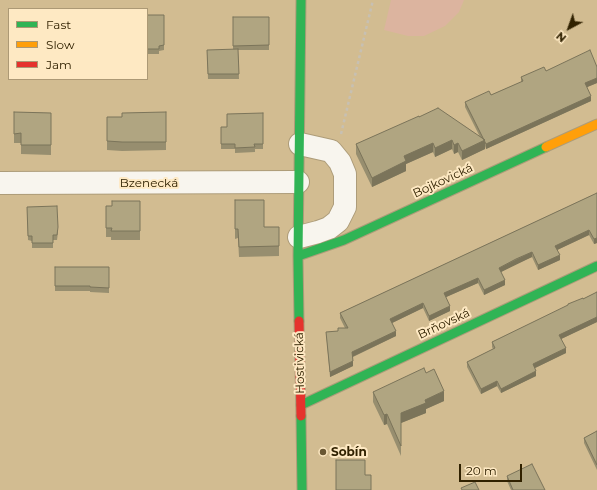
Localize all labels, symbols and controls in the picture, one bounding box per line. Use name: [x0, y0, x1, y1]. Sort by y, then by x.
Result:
legend: [8, 8, 148, 80]
north arrow: [549, 8, 589, 48]
text: Fast: [46, 17, 71, 32]
text: N: [553, 29, 569, 45]
text: Slow: [46, 37, 75, 52]
text: Jam: [46, 57, 72, 72]
street label: Bojkovická: [411, 161, 475, 201]
street label: Bzenecká: [120, 176, 178, 190]
street label: Brňovská: [416, 306, 472, 342]
street label: Hostivická: [292, 332, 308, 394]
place label: Sobín: [331, 445, 367, 459]
marker: Sobín: [318, 447, 328, 457]
scale bar: [461, 456, 524, 482]
text: 20 m: [466, 463, 497, 478]

